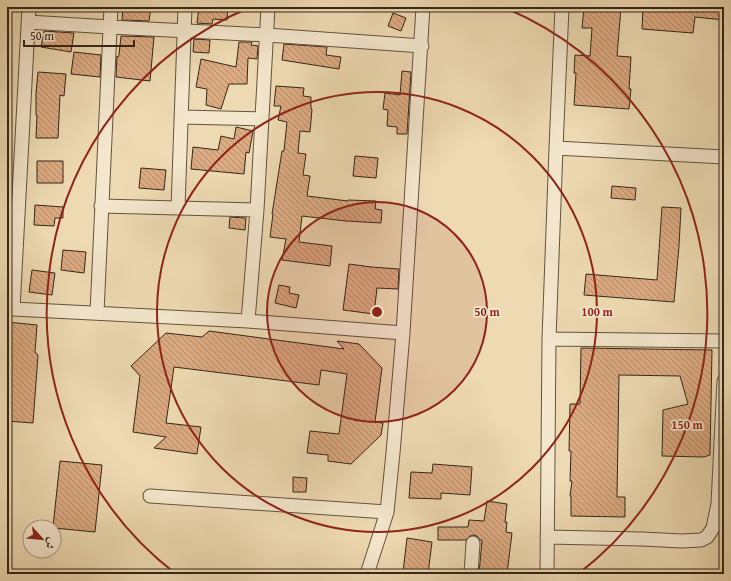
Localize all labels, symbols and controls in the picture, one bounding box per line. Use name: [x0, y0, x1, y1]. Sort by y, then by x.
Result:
scale bar: [24, 22, 134, 48]
text: 50 m: [30, 27, 54, 44]
text: 50 m: [474, 303, 500, 320]
text: 100 m: [581, 303, 614, 320]
centre of rings: [370, 305, 384, 319]
text: 150 m: [671, 416, 704, 433]
north arrow: [22, 519, 62, 559]
text: ش: [41, 535, 61, 552]

